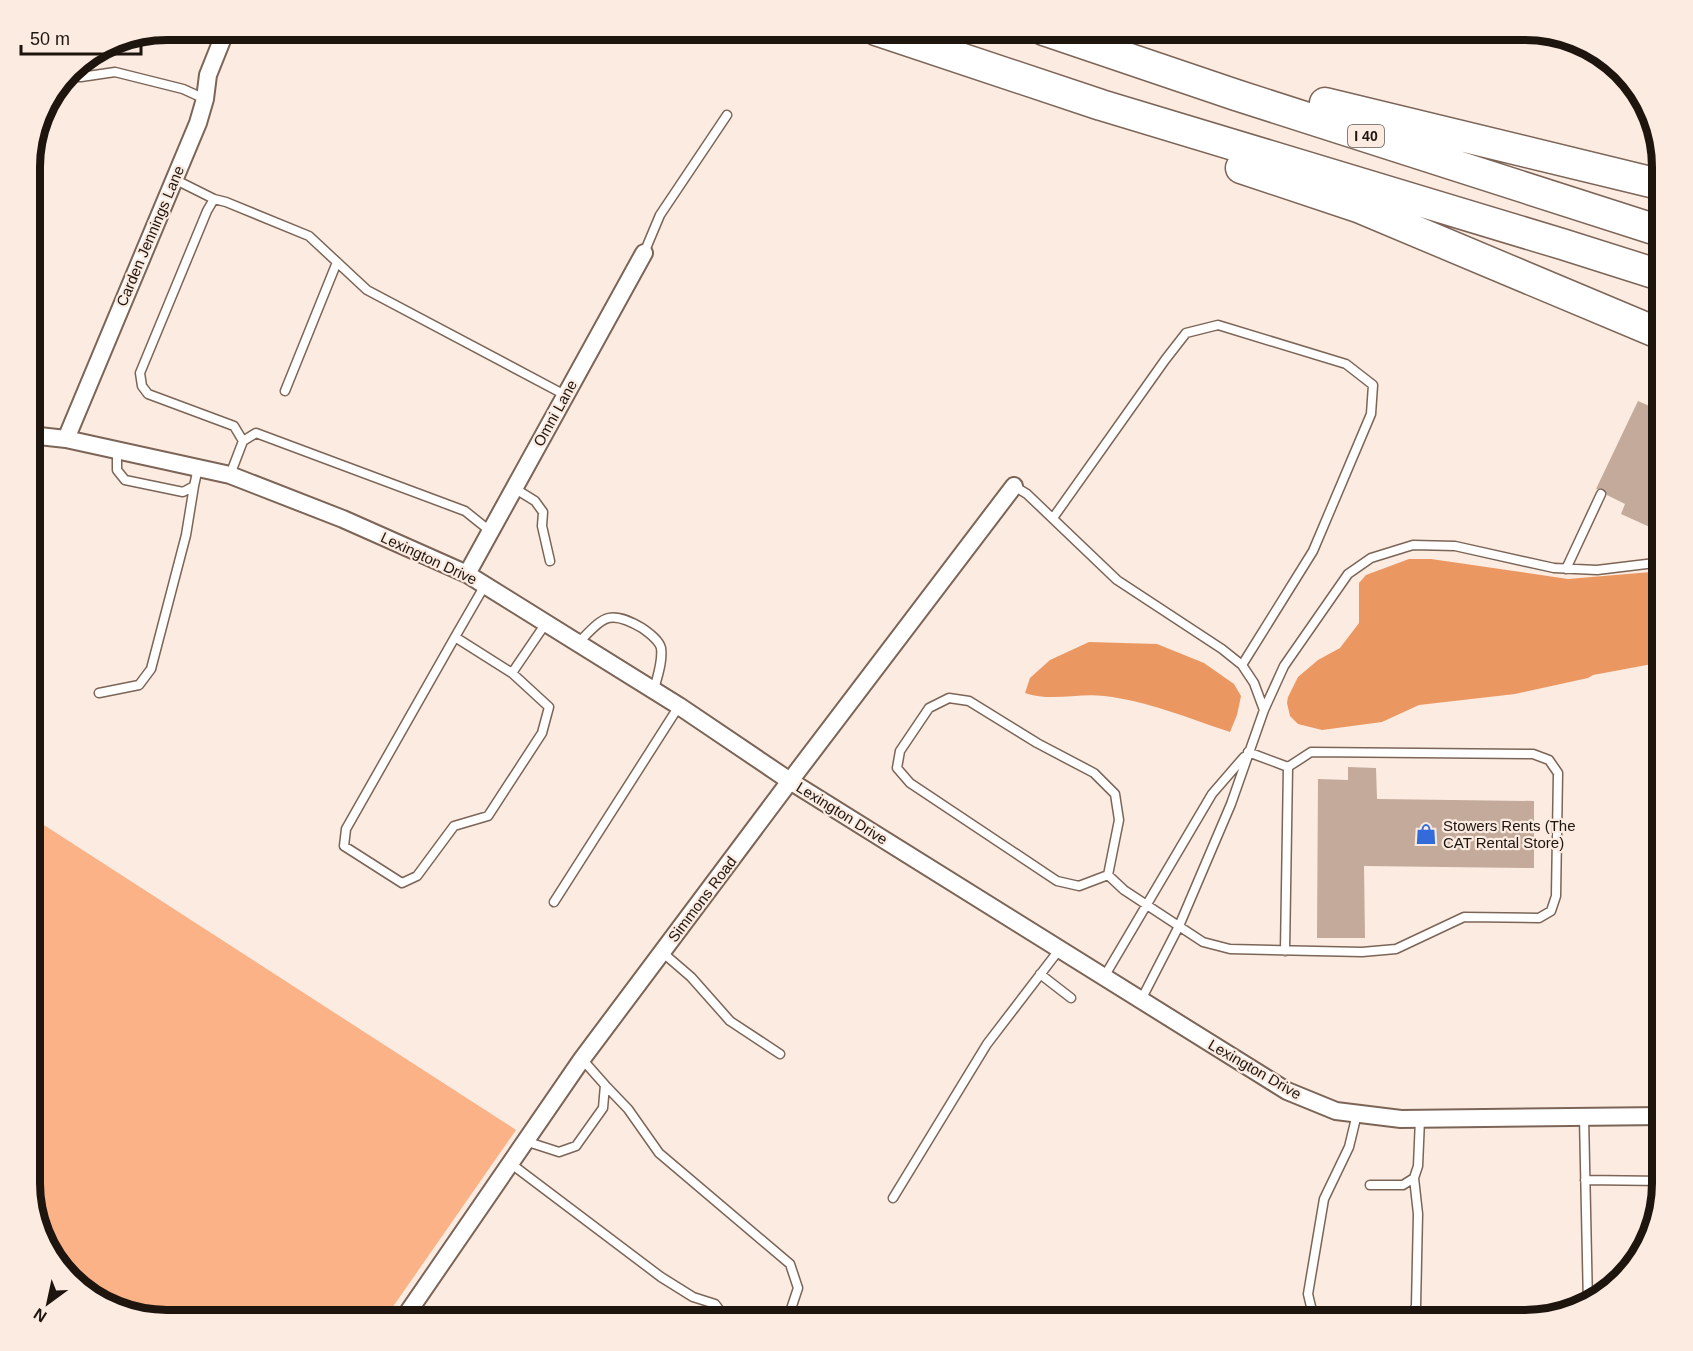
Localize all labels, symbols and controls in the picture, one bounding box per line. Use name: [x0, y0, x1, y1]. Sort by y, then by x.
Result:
scale bar: [21, 18, 141, 56]
text: 50 m: [30, 29, 70, 49]
road number: I 40: [1348, 125, 1384, 147]
street label: Carden Jennings Lane: [113, 163, 187, 309]
street label: Omni Lane: [530, 377, 580, 449]
street label: Lexington Drive: [378, 528, 480, 588]
street label: Lexington Drive: [793, 778, 891, 848]
place label: Stowers Rents (The CAT Rental Store): [1443, 817, 1576, 851]
shop icon: Stowers Rents (The CAT Rental Store): [1414, 822, 1438, 846]
street label: Simmons Road: [664, 853, 740, 945]
street label: Lexington Drive: [1206, 1036, 1304, 1102]
north arrow: [18, 1273, 78, 1333]
text: N: [31, 1305, 50, 1325]

